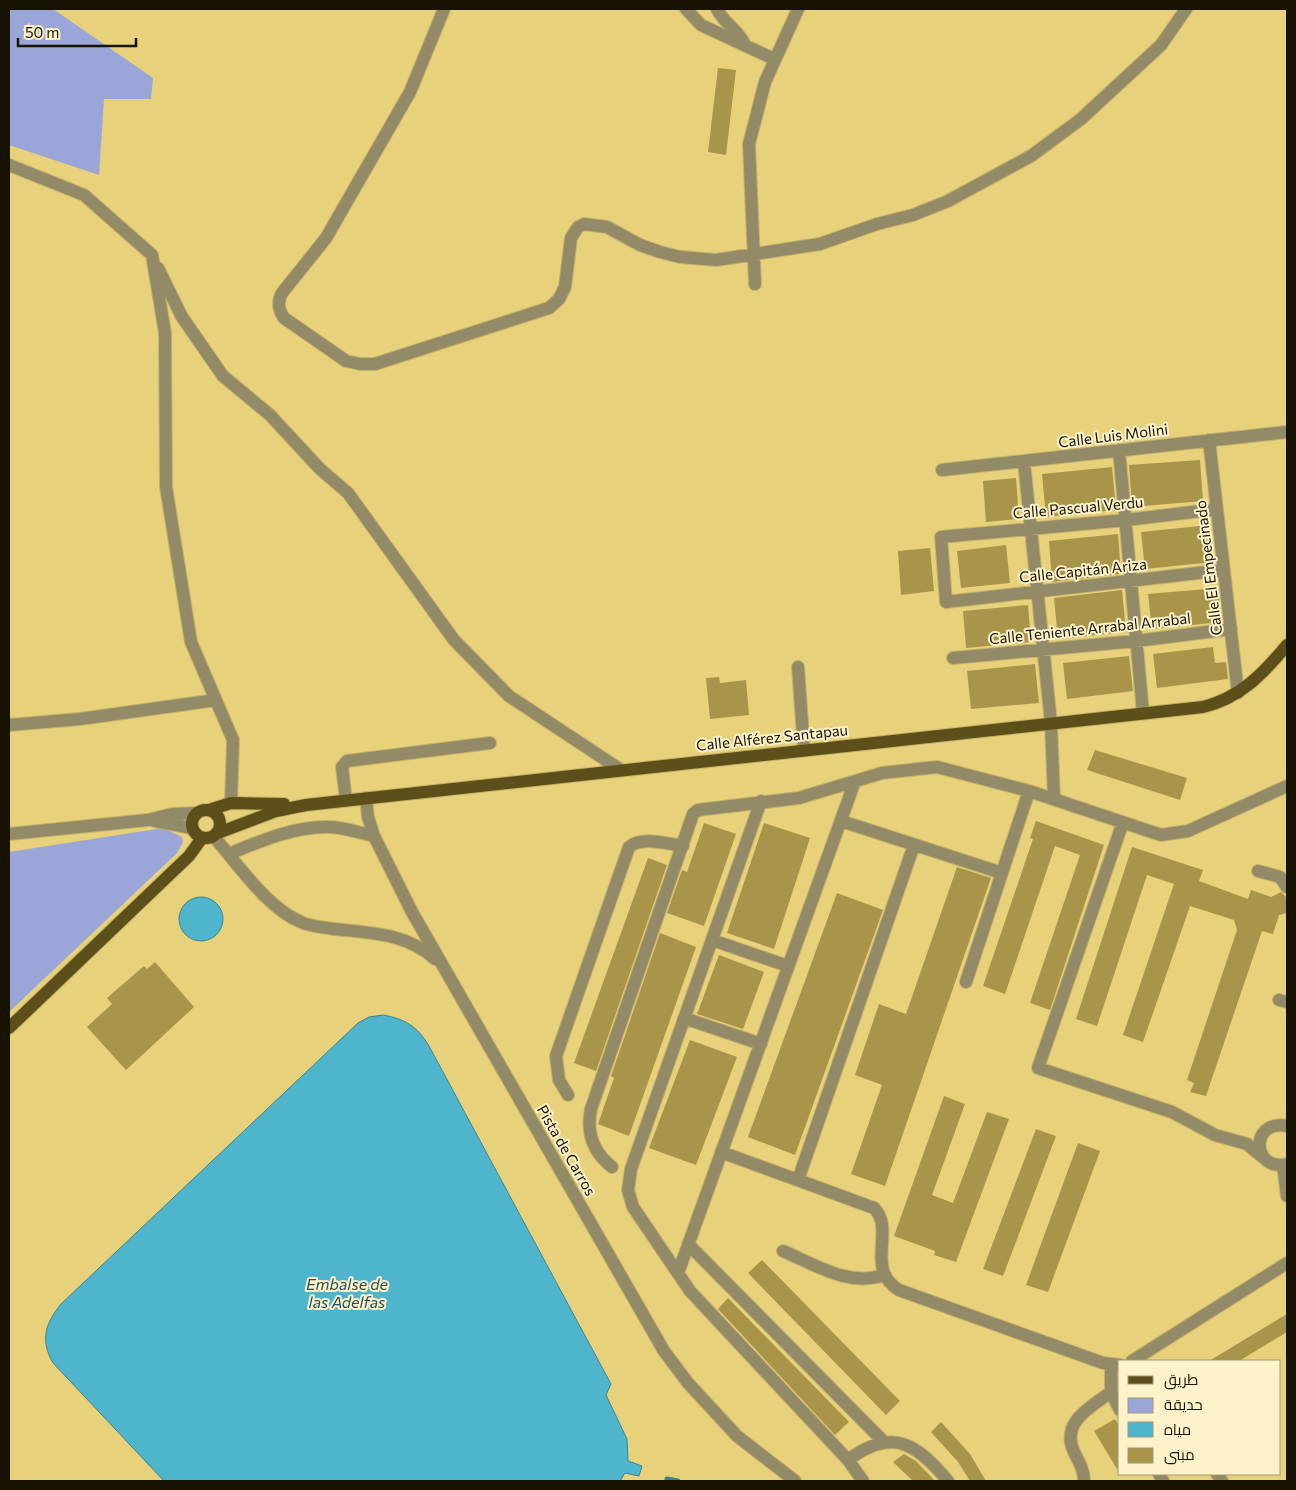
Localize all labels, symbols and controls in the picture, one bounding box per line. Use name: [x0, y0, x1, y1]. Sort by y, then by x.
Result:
scale bar: [18, 15, 135, 47]
text: 50 m: [25, 23, 59, 41]
street label: Calle Luis Molini: [1057, 419, 1169, 451]
street label: Calle Pascual Verdu: [1012, 492, 1144, 522]
street label: Calle El Empecinado: [1191, 499, 1225, 637]
street label: Calle Capitán Ariza: [1018, 554, 1148, 586]
street label: Calle Teniente Arrabal Arrabal: [988, 608, 1192, 648]
street label: Calle Alférez Santapau: [695, 720, 849, 754]
street label: Pista de Carros: [534, 1101, 600, 1199]
water label: Embalse de las Adelfas: [306, 1274, 388, 1311]
legend: [1118, 1360, 1281, 1475]
text: طريق: [1164, 1370, 1198, 1390]
text: حديقة: [1164, 1395, 1203, 1413]
text: مياه: [1164, 1420, 1191, 1438]
text: مبنى: [1164, 1445, 1195, 1465]

